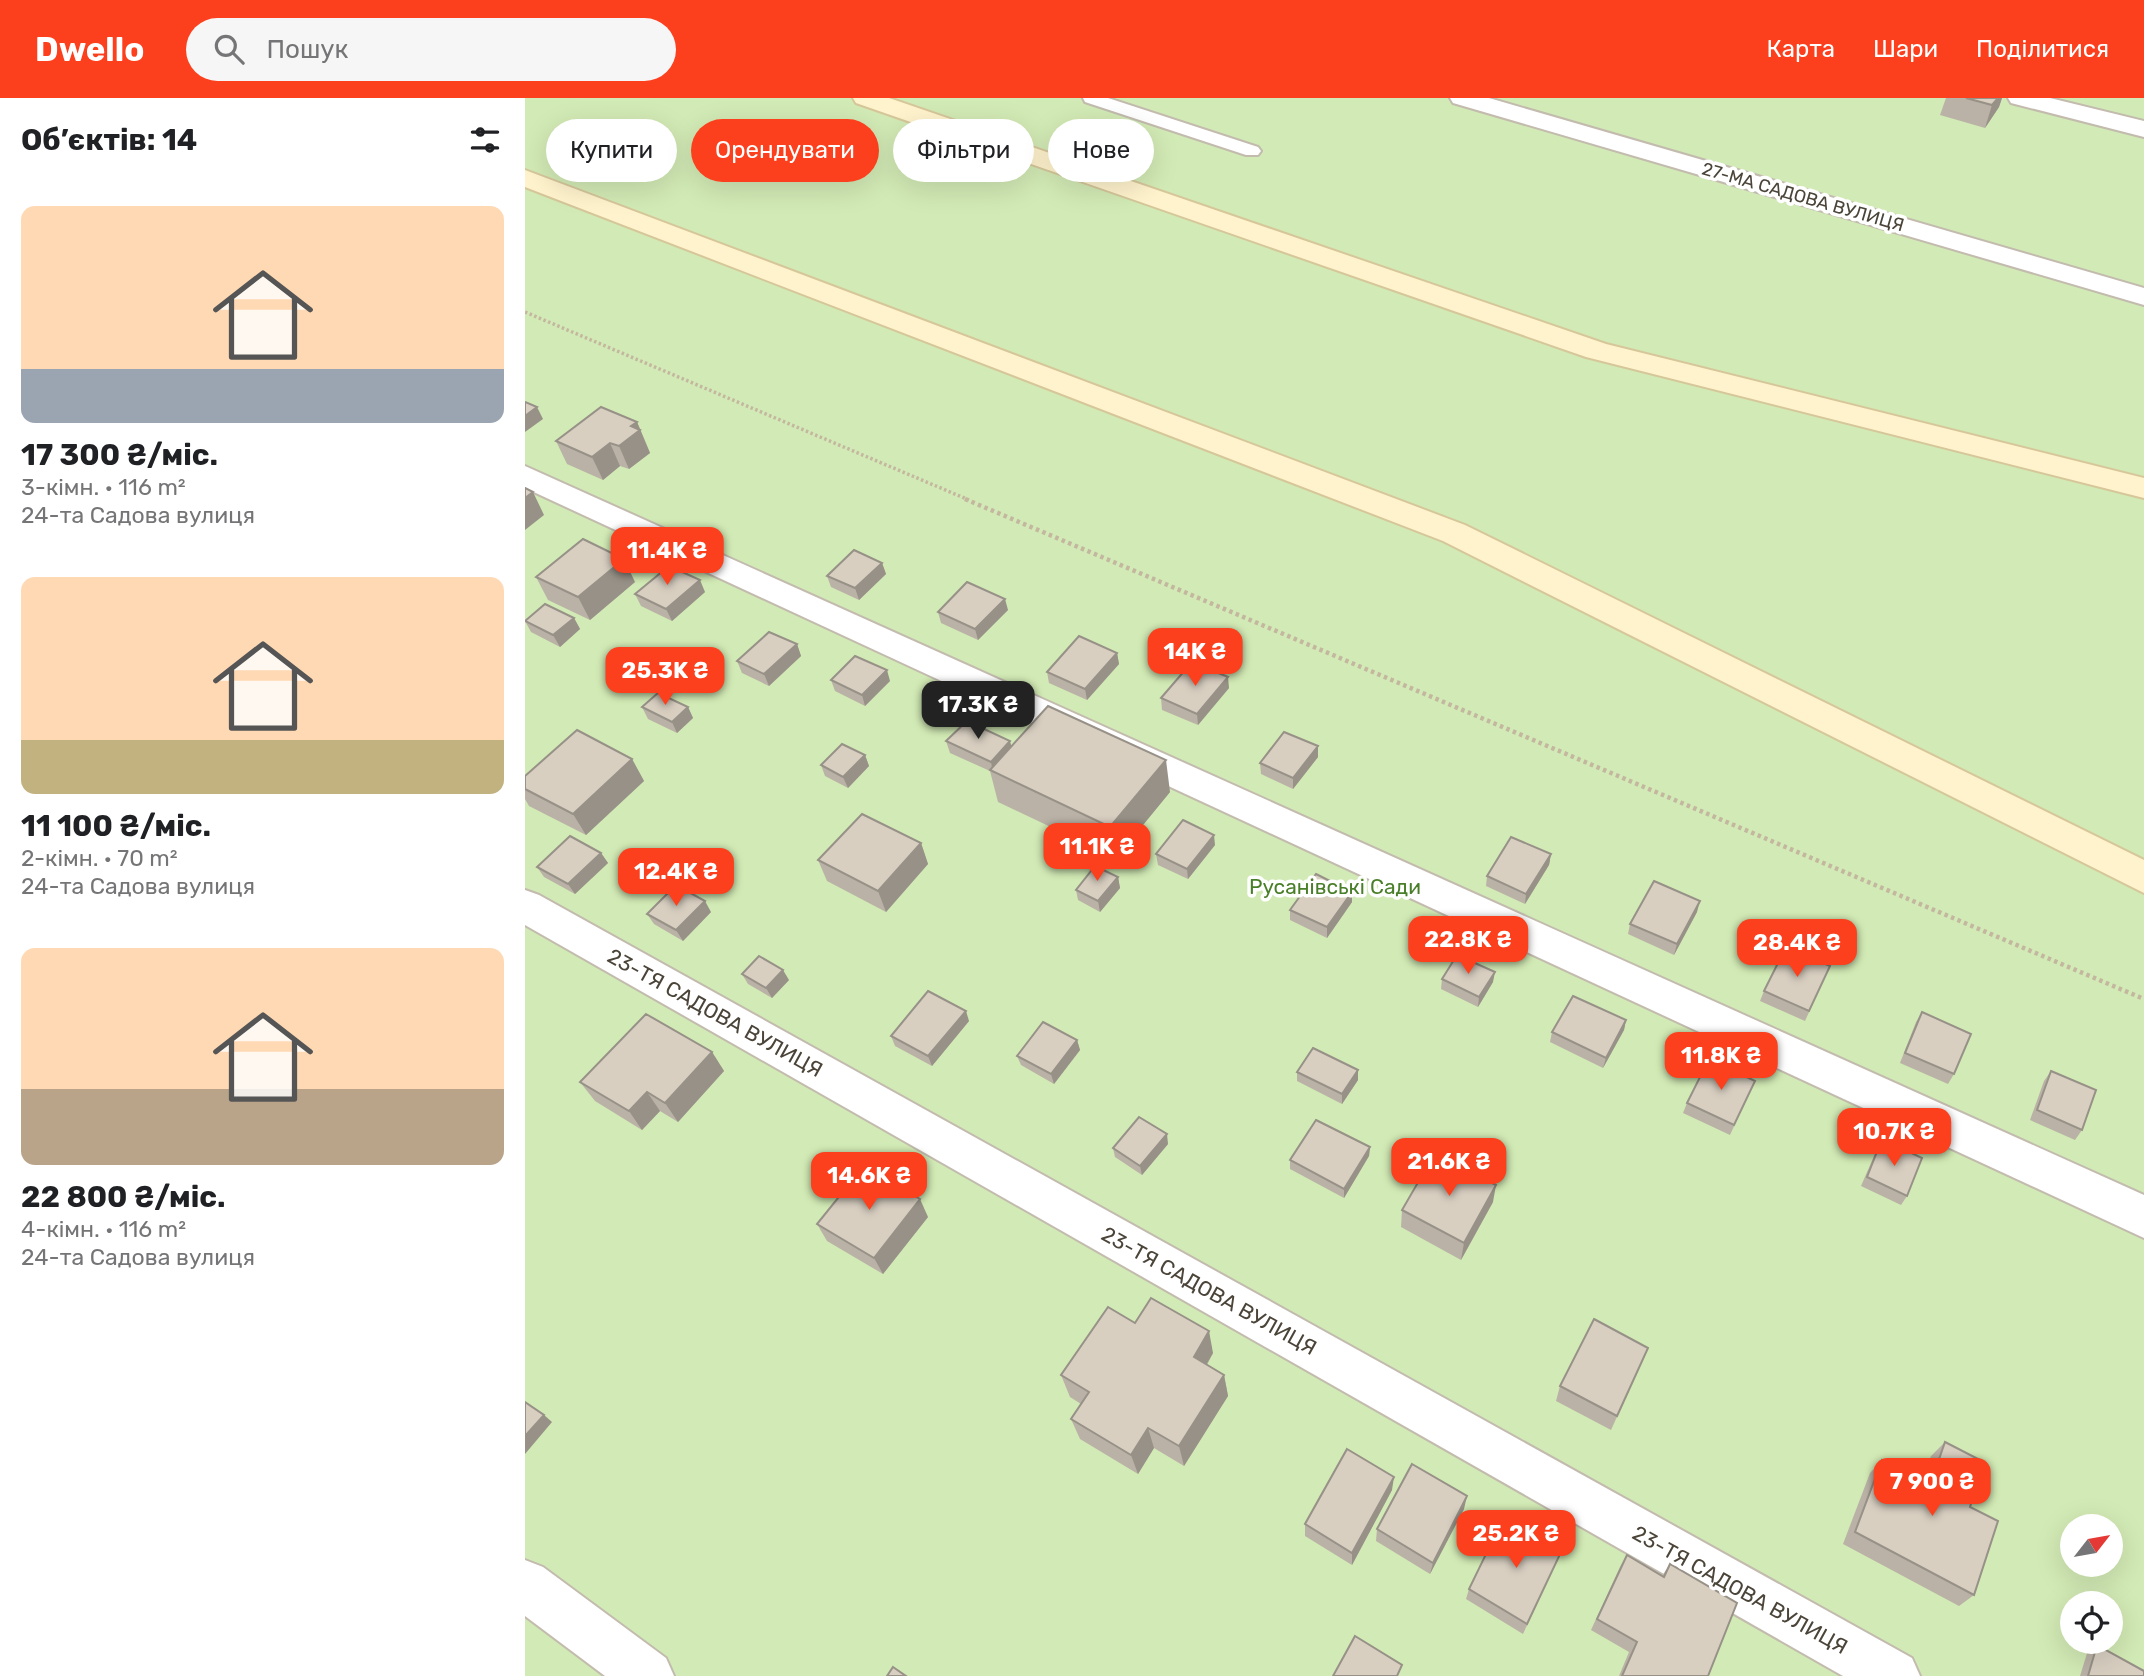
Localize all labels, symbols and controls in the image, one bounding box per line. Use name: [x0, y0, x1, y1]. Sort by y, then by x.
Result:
search box: [186, 18, 676, 81]
text: Dwello: [35, 30, 144, 69]
icon: search: [210, 30, 248, 68]
text: Пошук: [266, 34, 349, 65]
text: Карта: [1766, 35, 1835, 63]
text: Шари: [1873, 35, 1938, 63]
text: Поділитися: [1976, 35, 2109, 63]
chip: Купити: [546, 119, 677, 182]
chip: Орендувати: [691, 119, 879, 182]
chip: Фільтри: [893, 119, 1034, 182]
chip: Нове: [1048, 119, 1154, 182]
icon: filters: [466, 121, 504, 159]
text: Об’єктів: 14: [21, 122, 197, 158]
street label: 27-МА САДОВА ВУЛИЦЯ: [1699, 158, 1907, 236]
icon: home: [200, 252, 326, 378]
text: 17 300 ₴/міс.: [21, 437, 218, 473]
text: 3-кімн. · 116 m²: [21, 473, 186, 501]
text: 24-та Садова вулиця: [21, 501, 255, 529]
pin: 11.4K ₴: [602, 528, 732, 587]
text: 11.4K ₴: [627, 536, 707, 564]
icon: home: [200, 623, 326, 749]
pin: 14K ₴: [1146, 628, 1244, 688]
text: 14K ₴: [1164, 637, 1226, 665]
pin: 25.3K ₴: [600, 648, 730, 707]
text: 25.3K ₴: [621, 656, 709, 684]
pin: 17.3K ₴: [913, 682, 1043, 741]
text: 17.3K ₴: [938, 690, 1018, 718]
text: 11 100 ₴/міс.: [21, 808, 211, 844]
pin: 11.1K ₴: [1032, 824, 1162, 883]
text: 11.1K ₴: [1060, 832, 1134, 860]
text: 2-кімн. · 70 m²: [21, 844, 178, 872]
pin: 12.4K ₴: [611, 848, 741, 908]
text: 12.4K ₴: [634, 857, 718, 885]
text: 24-та Садова вулиця: [21, 872, 255, 900]
park label: Русанівські Сади: [1249, 874, 1421, 899]
pin: 22.8K ₴: [1403, 916, 1533, 976]
pin: 28.4K ₴: [1732, 920, 1862, 979]
text: 22.8K ₴: [1424, 925, 1512, 953]
text: 28.4K ₴: [1753, 928, 1841, 956]
street label: 23-ТЯ САДОВА ВУЛИЦЯ: [603, 943, 827, 1082]
icon: home: [200, 994, 326, 1120]
pin: 11.8K ₴: [1656, 1032, 1786, 1092]
text: 11.8K ₴: [1681, 1041, 1761, 1069]
pin: 10.7K ₴: [1829, 1108, 1959, 1168]
text: 10.7K ₴: [1853, 1117, 1935, 1145]
pin: 21.6K ₴: [1384, 1138, 1514, 1198]
text: 21.6K ₴: [1407, 1147, 1491, 1175]
pin: 14.6K ₴: [804, 1152, 934, 1212]
text: 14.6K ₴: [827, 1161, 911, 1189]
text: 22 800 ₴/міс.: [21, 1179, 226, 1215]
text: 4-кімн. · 116 m²: [21, 1215, 186, 1243]
street label: 23-ТЯ САДОВА ВУЛИЦЯ: [1097, 1221, 1321, 1360]
text: 24-та Садова вулиця: [21, 1243, 255, 1271]
pin: 7 900 ₴: [1867, 1458, 1997, 1518]
text: 7 900 ₴: [1890, 1467, 1974, 1495]
pin: 25.2K ₴: [1451, 1510, 1581, 1570]
north arrow: [2060, 1514, 2123, 1577]
map controls: [2060, 1514, 2123, 1654]
text: 25.2K ₴: [1473, 1519, 1559, 1547]
street label: 23-ТЯ САДОВА ВУЛИЦЯ: [1628, 1520, 1852, 1659]
button: locate: [2060, 1591, 2123, 1654]

